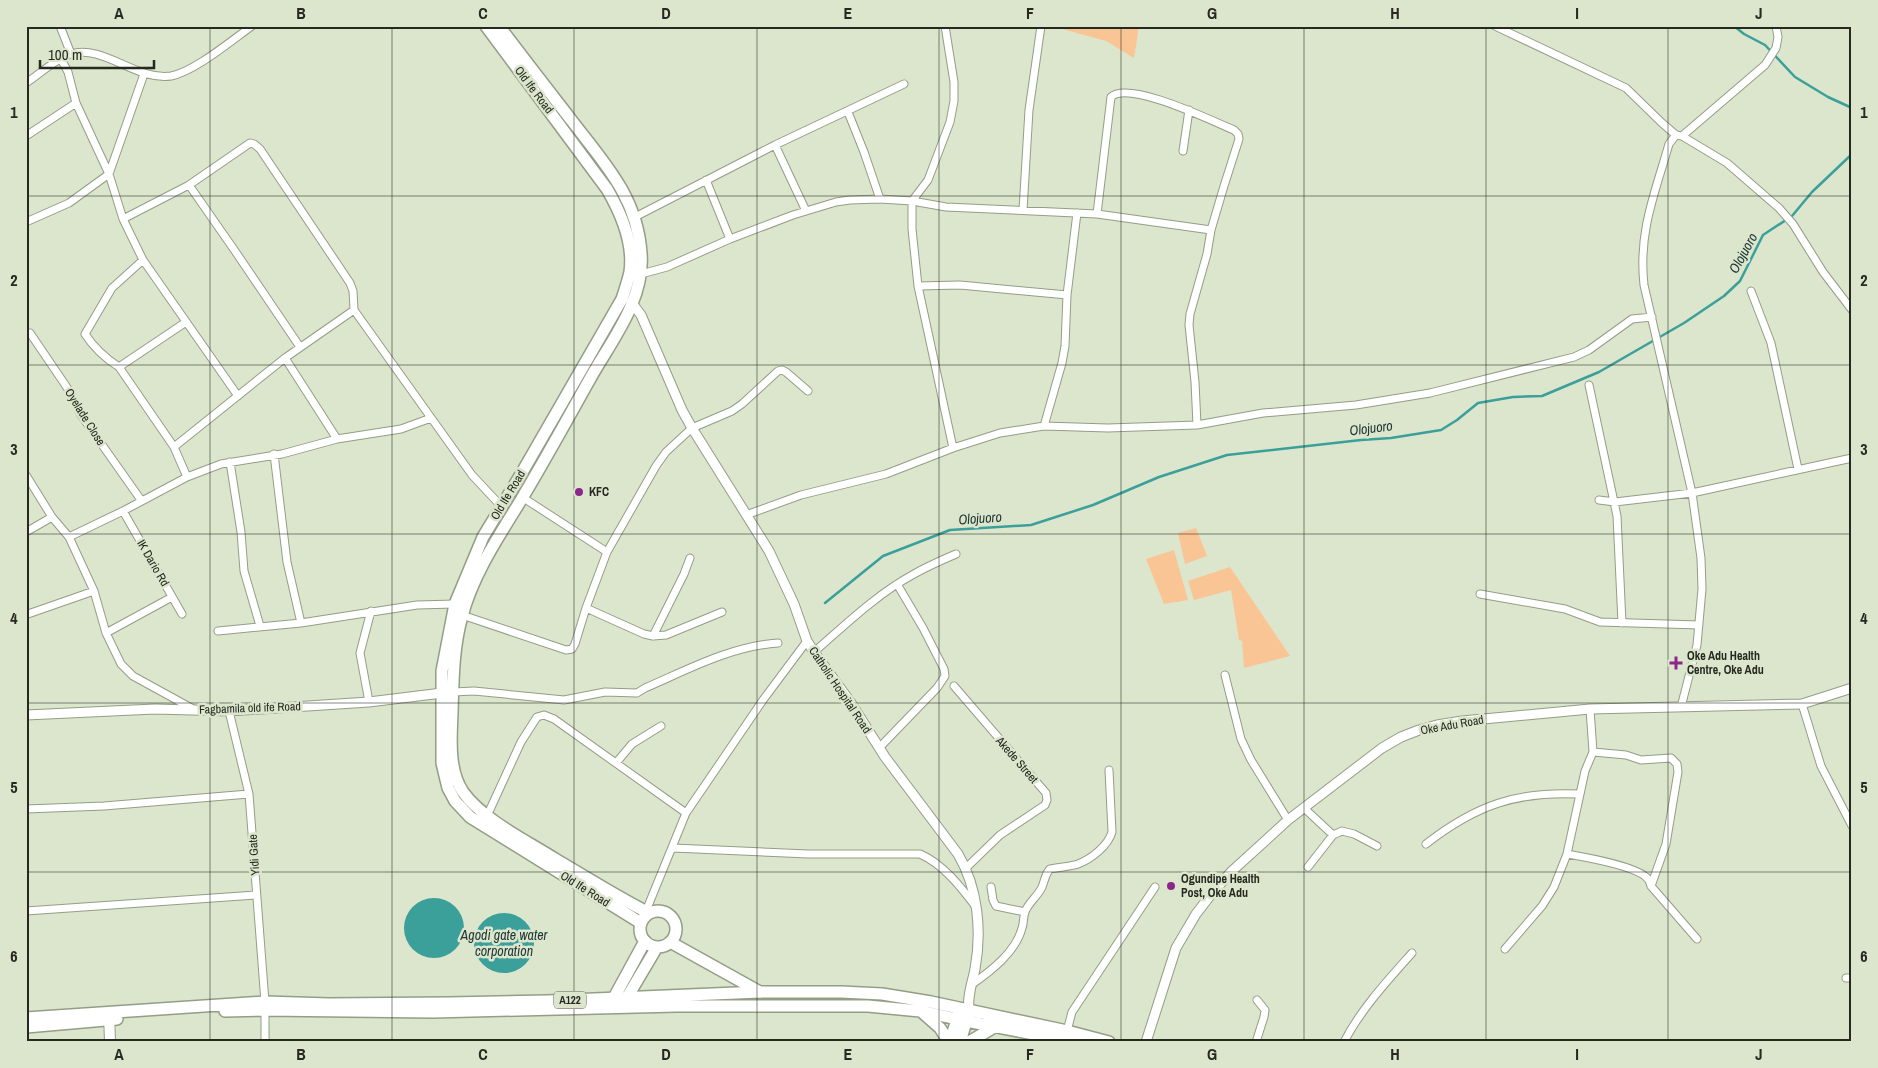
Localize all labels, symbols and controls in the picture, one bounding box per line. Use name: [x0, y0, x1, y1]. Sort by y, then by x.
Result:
text: A: [114, 2, 124, 24]
text: B: [296, 2, 306, 24]
text: C: [478, 2, 488, 24]
text: D: [661, 2, 671, 24]
text: E: [844, 2, 853, 24]
text: F: [1026, 2, 1034, 24]
text: G: [1207, 2, 1217, 24]
text: H: [1390, 2, 1400, 24]
text: I: [1575, 2, 1579, 24]
text: J: [1755, 2, 1763, 24]
scale bar: [40, 38, 154, 70]
text: 100 m: [48, 44, 82, 65]
street label: Old Ife Road: [511, 63, 557, 117]
text: 1: [10, 101, 18, 123]
text: 1: [1860, 101, 1868, 123]
water label: Olojuoro: [1725, 230, 1761, 276]
text: 2: [10, 269, 18, 291]
text: 2: [1860, 269, 1868, 291]
street label: Oyelade Close: [61, 385, 109, 449]
water label: Olojuoro: [1348, 416, 1394, 440]
text: 3: [10, 438, 18, 460]
text: 3: [1860, 438, 1868, 460]
street label: Old Ife Road: [487, 467, 529, 523]
place label: KFC: [589, 484, 609, 500]
marker: KFC: [573, 486, 585, 498]
water label: Olojuoro: [958, 508, 1002, 528]
street label: IK Dario Rd: [133, 537, 173, 589]
text: 4: [10, 607, 18, 629]
text: 4: [1860, 607, 1868, 629]
street label: Catholic Hospital Road: [805, 644, 875, 736]
place label: Oke Adu Health Centre, Oke Adu: [1687, 648, 1764, 678]
marker: Oke Adu Health Centre, Oke Adu: [1669, 656, 1683, 670]
street label: Fagbamila old ife Road: [199, 698, 301, 718]
street label: Oke Adu Road: [1419, 712, 1485, 738]
street label: Akede Street: [992, 733, 1042, 787]
text: 5: [10, 776, 18, 798]
text: 5: [1860, 776, 1868, 798]
street label: Yidi Gate: [245, 834, 263, 876]
street label: Old Ife Road: [557, 868, 613, 910]
place label: Ogundipe Health Post, Oke Adu: [1181, 871, 1260, 901]
marker: Ogundipe Health Post, Oke Adu: [1165, 880, 1177, 892]
water label: Agodi gate water corporation: [460, 926, 549, 960]
text: 6: [10, 945, 18, 967]
text: 6: [1860, 945, 1868, 967]
road number: A122: [554, 992, 586, 1008]
text: A: [114, 1043, 124, 1065]
text: B: [296, 1043, 306, 1065]
text: C: [478, 1043, 488, 1065]
text: D: [661, 1043, 671, 1065]
text: E: [844, 1043, 853, 1065]
text: F: [1026, 1043, 1034, 1065]
text: G: [1207, 1043, 1217, 1065]
text: H: [1390, 1043, 1400, 1065]
text: I: [1575, 1043, 1579, 1065]
text: J: [1755, 1043, 1763, 1065]

